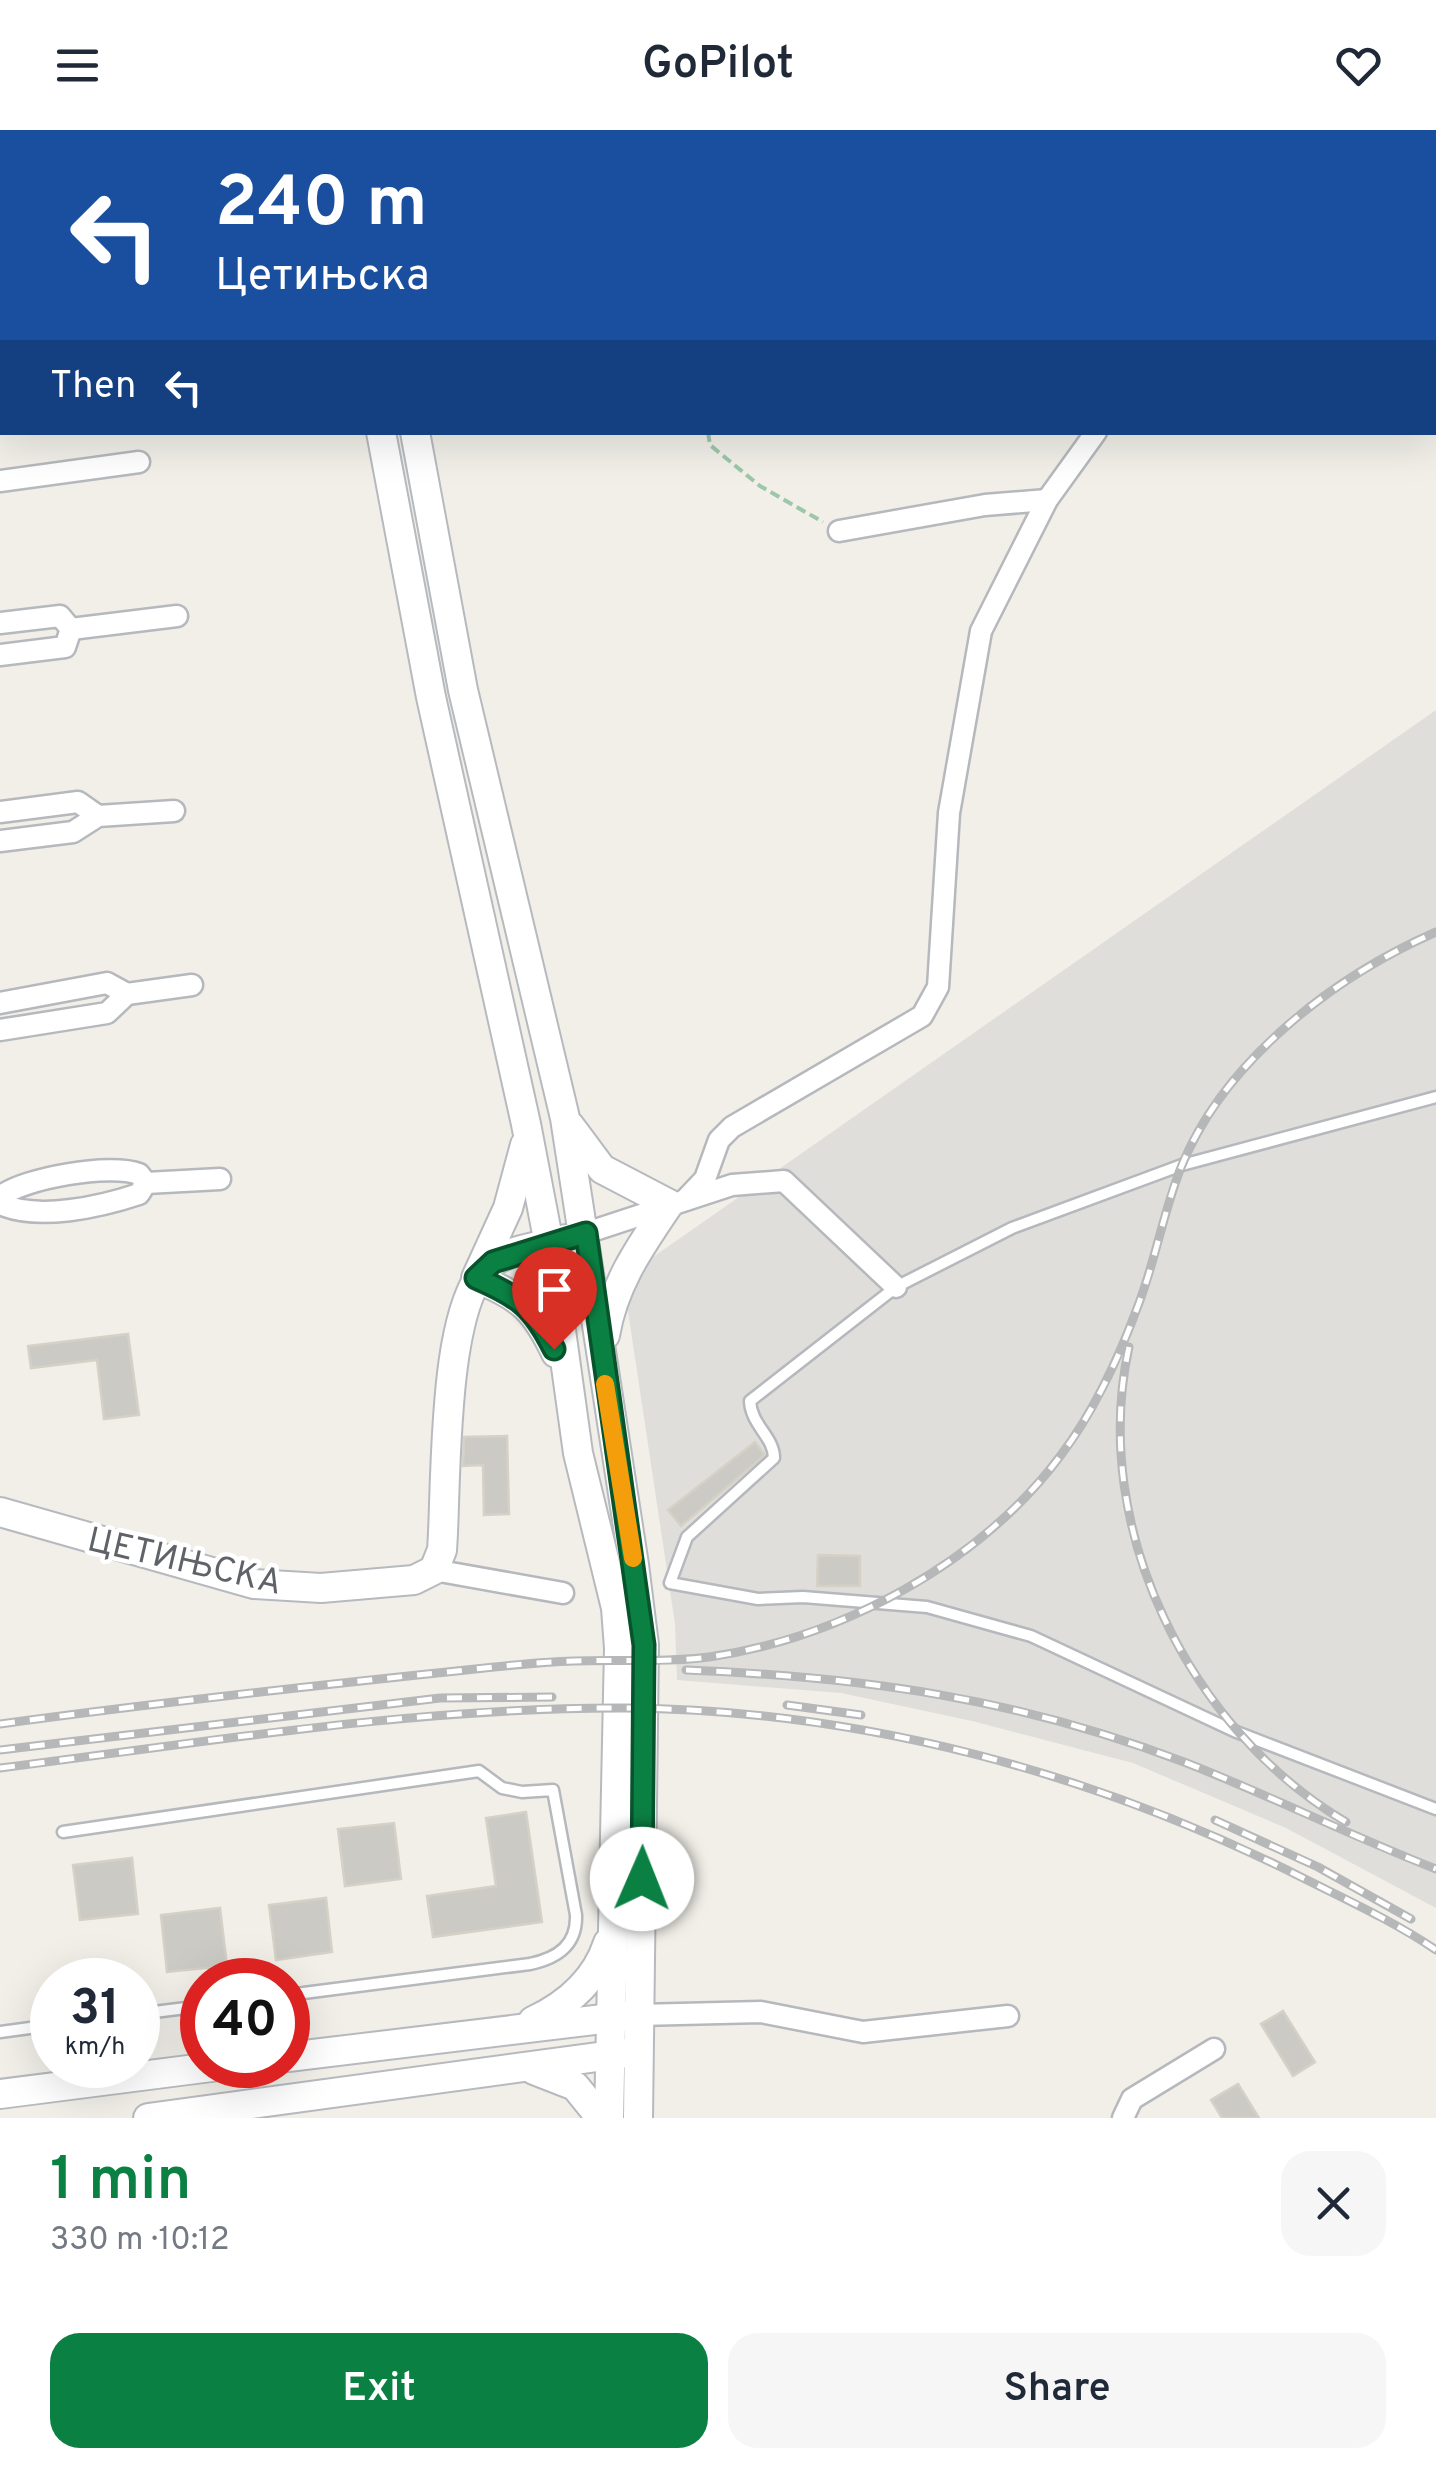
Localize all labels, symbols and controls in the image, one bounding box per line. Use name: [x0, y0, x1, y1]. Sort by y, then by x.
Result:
text: GoPilot: [642, 37, 794, 94]
icon: menu: [50, 38, 105, 93]
icon: heart: [1331, 38, 1386, 93]
text: 240 m: [215, 162, 428, 251]
icon: left: [50, 170, 180, 300]
text: Цетињска: [215, 249, 430, 306]
icon: left: [156, 360, 211, 415]
text: Then: [50, 363, 136, 412]
pin: [512, 1247, 597, 1350]
icon: arrive: [527, 1262, 582, 1317]
street label: ЦЕТИЊСКА: [83, 1519, 286, 1607]
position arrow: [590, 1827, 694, 1931]
speed limit sign: 40: [180, 1958, 310, 2088]
text: 31: [70, 1979, 120, 2042]
text: km/h: [65, 2032, 125, 2064]
text: 1 min: [50, 2145, 191, 2221]
button: close: [1281, 2151, 1386, 2256]
text: 330 m · 10:12: [50, 2221, 230, 2261]
button: Exit: [50, 2333, 708, 2448]
button: Share: [728, 2333, 1386, 2448]

